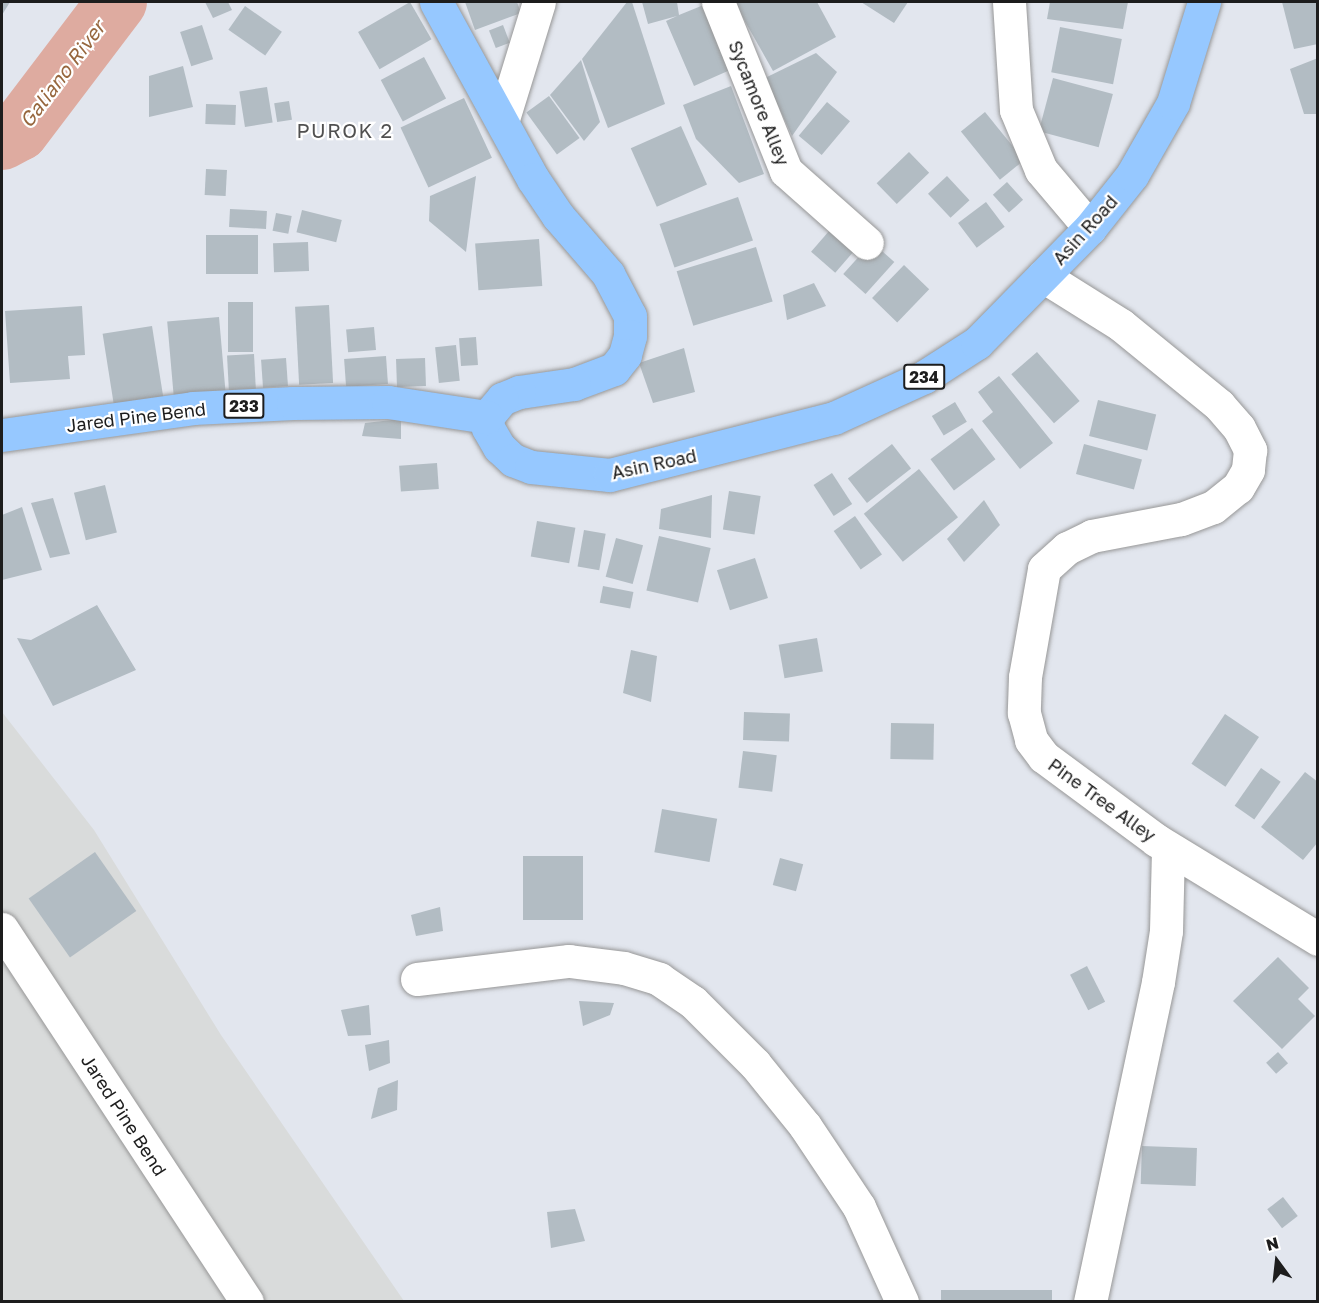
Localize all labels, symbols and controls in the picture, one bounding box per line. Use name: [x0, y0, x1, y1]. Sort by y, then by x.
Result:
water label: Galiano River: [14, 16, 110, 132]
street label: Sycamore Alley: [724, 37, 794, 169]
district label: PUROK 2: [297, 118, 393, 142]
street label: Asin Road: [1048, 191, 1122, 269]
road number: 234: [903, 364, 945, 390]
road number: 233: [223, 393, 265, 419]
street label: Jared Pine Bend: [65, 398, 207, 436]
street label: Asin Road: [610, 444, 698, 484]
street label: Pine Tree Alley: [1044, 754, 1160, 846]
street label: Jared Pine Bend: [77, 1050, 171, 1180]
north arrow: [1247, 1231, 1307, 1291]
text: N: [1264, 1232, 1281, 1255]

